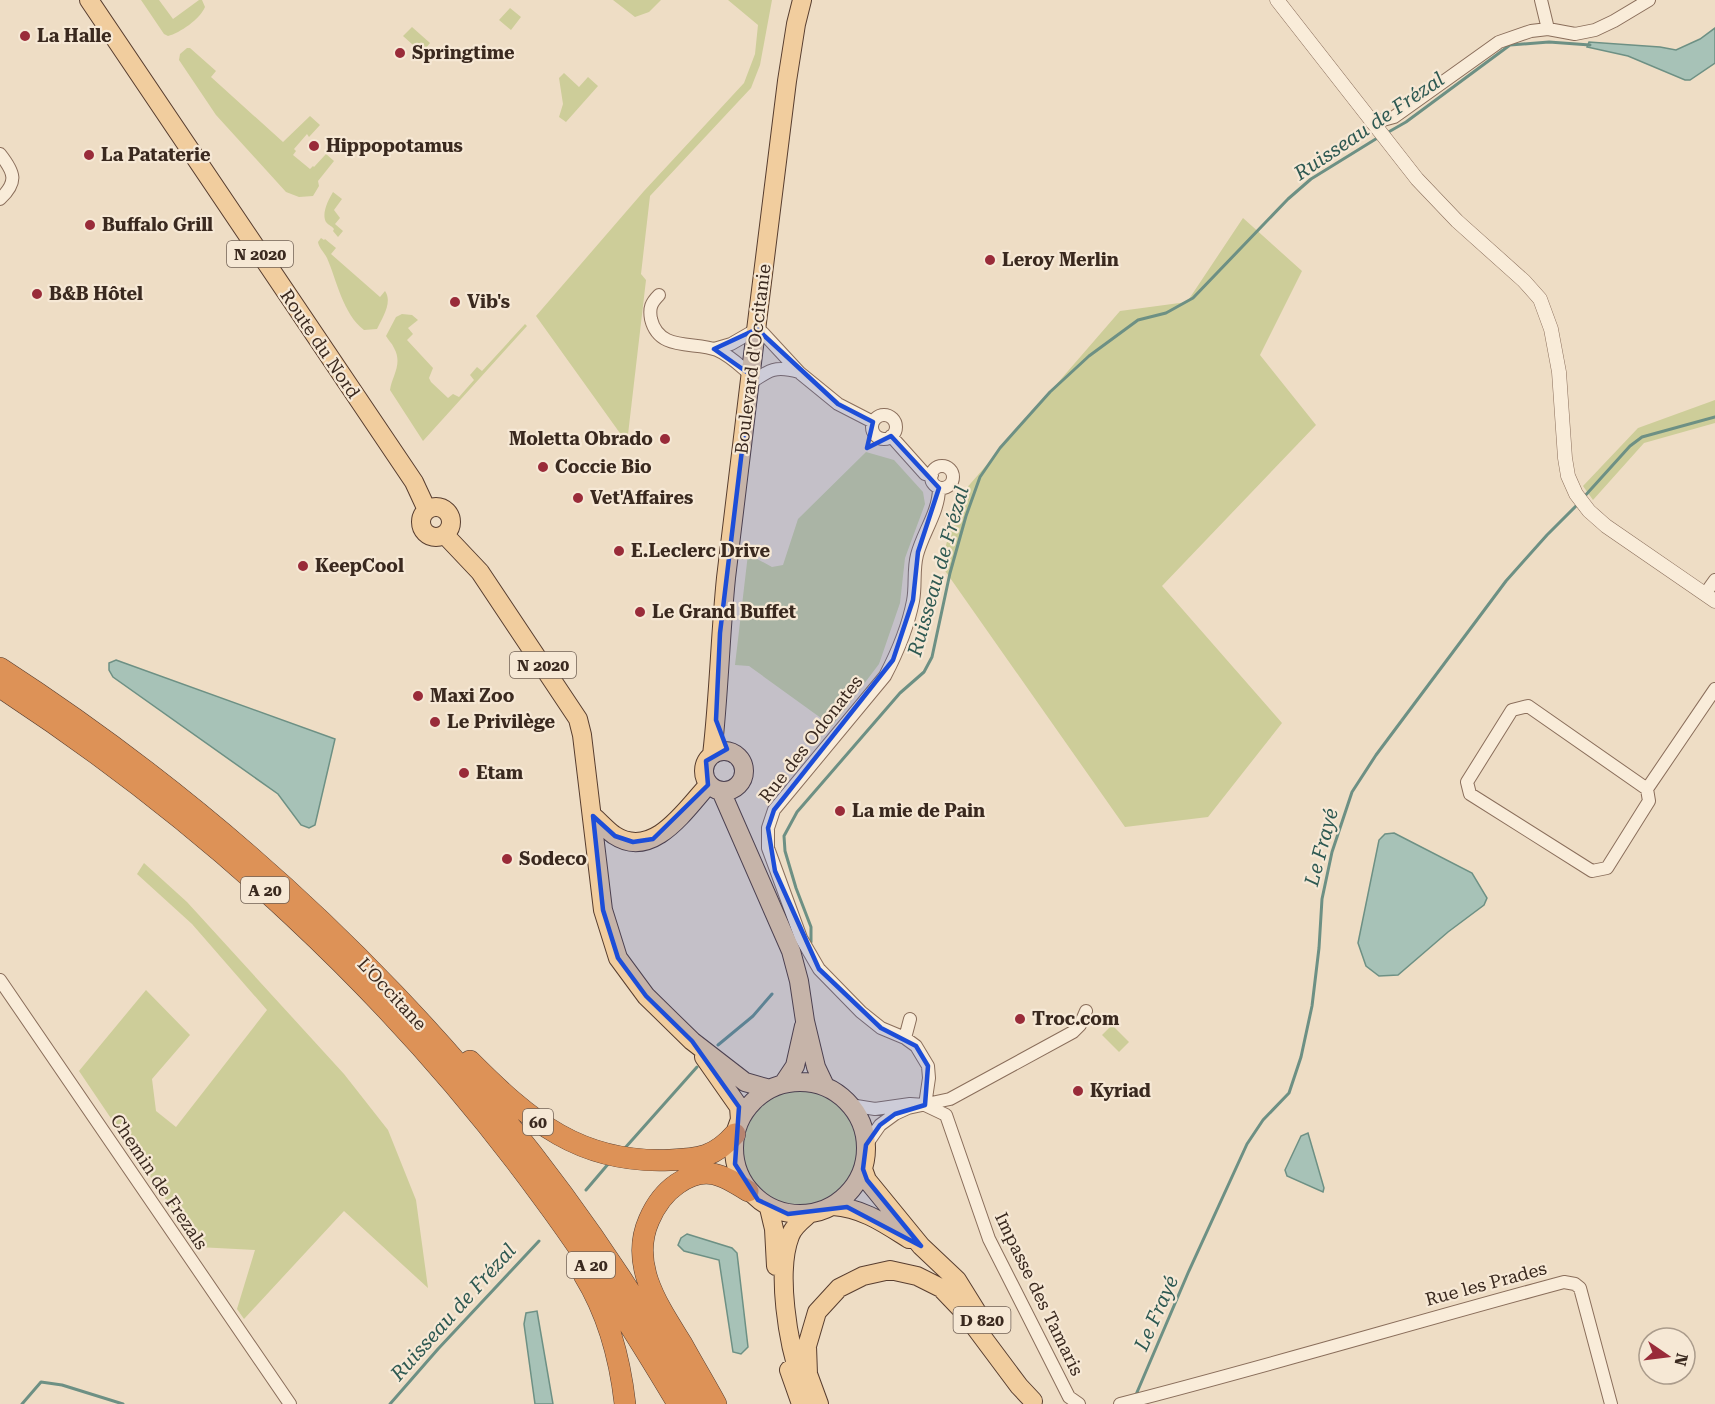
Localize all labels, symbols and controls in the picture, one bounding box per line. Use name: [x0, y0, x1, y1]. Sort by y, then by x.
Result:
place label: La Halle: [37, 25, 112, 46]
marker: La Halle: [18, 29, 32, 43]
place label: Springtime: [412, 42, 515, 63]
marker: Springtime: [393, 46, 407, 60]
water label: Ruisseau de Frézal: [1289, 67, 1449, 186]
place label: Hippopotamus: [326, 135, 463, 156]
marker: Hippopotamus: [307, 139, 321, 153]
place label: La Pataterie: [101, 144, 211, 165]
marker: La Pataterie: [82, 148, 96, 162]
place label: Buffalo Grill: [102, 214, 213, 235]
marker: Buffalo Grill: [83, 218, 97, 232]
road number: N 2020: [227, 241, 293, 267]
place label: Leroy Merlin: [1002, 249, 1119, 270]
marker: Leroy Merlin: [983, 253, 997, 267]
street label: Boulevard d'Occitanie: [730, 263, 775, 455]
place label: B&B Hôtel: [49, 283, 143, 304]
street label: Route du Nord: [276, 285, 365, 403]
marker: B&B Hôtel: [30, 287, 44, 301]
place label: Vib's: [467, 291, 510, 312]
marker: Vib's: [448, 295, 462, 309]
place label: Moletta Obrado: [509, 428, 653, 449]
marker: Moletta Obrado: [658, 432, 672, 446]
place label: Coccie Bio: [555, 456, 652, 477]
marker: Coccie Bio: [536, 460, 550, 474]
water label: Ruisseau de Frézal: [902, 483, 974, 660]
place label: Vet'Affaires: [590, 487, 693, 508]
marker: Vet'Affaires: [571, 491, 585, 505]
place label: E.Leclerc Drive: [631, 540, 770, 561]
marker: E.Leclerc Drive: [612, 544, 626, 558]
place label: KeepCool: [315, 555, 404, 576]
marker: KeepCool: [296, 559, 310, 573]
place label: Le Grand Buffet: [652, 601, 796, 622]
marker: Le Grand Buffet: [633, 605, 647, 619]
road number: N 2020: [510, 652, 576, 678]
street label: Rue des Odonates: [754, 671, 867, 806]
place label: Maxi Zoo: [430, 685, 515, 706]
marker: Maxi Zoo: [411, 689, 425, 703]
place label: Le Privilège: [447, 711, 555, 732]
marker: Le Privilège: [428, 715, 442, 729]
place label: Etam: [476, 762, 524, 783]
marker: Etam: [457, 766, 471, 780]
place label: La mie de Pain: [852, 800, 985, 821]
marker: La mie de Pain: [833, 804, 847, 818]
water label: Le Frayé: [1299, 805, 1343, 889]
place label: Sodeco: [519, 848, 587, 869]
marker: Sodeco: [500, 852, 514, 866]
road number: A 20: [241, 877, 289, 903]
street label: L'Occitane: [354, 953, 431, 1034]
place label: Troc.com: [1032, 1008, 1120, 1029]
marker: Troc.com: [1013, 1012, 1027, 1026]
place label: Kyriad: [1090, 1080, 1151, 1101]
marker: Kyriad: [1071, 1084, 1085, 1098]
road number: 60: [523, 1109, 553, 1135]
street label: Chemin de Frezals: [106, 1110, 212, 1253]
street label: Impasse des Tamaris: [991, 1209, 1088, 1379]
water label: Ruisseau de Frézal: [385, 1239, 521, 1386]
road number: A 20: [567, 1252, 615, 1278]
street label: Rue les Prades: [1423, 1257, 1549, 1310]
water label: Le Frayé: [1128, 1272, 1183, 1355]
road number: D 820: [954, 1307, 1010, 1333]
north arrow: [1637, 1326, 1697, 1386]
text: N: [1670, 1351, 1692, 1368]

